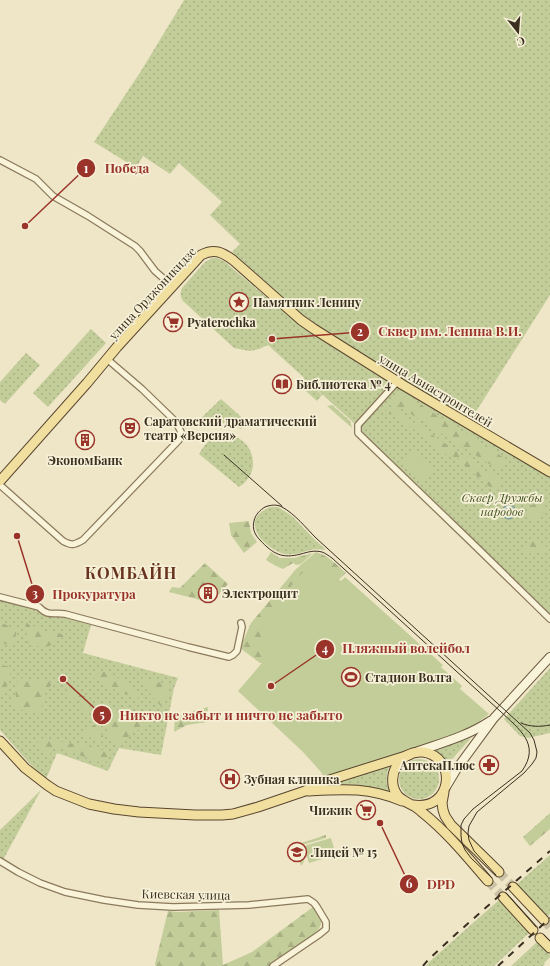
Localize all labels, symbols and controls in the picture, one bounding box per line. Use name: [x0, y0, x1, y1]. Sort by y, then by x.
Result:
north arrow: [498, 12, 538, 52]
text: С: [515, 34, 527, 50]
callout: Победа: [76, 156, 157, 181]
text: Победа: [105, 159, 150, 176]
text: 1: [84, 160, 89, 176]
street label: улица Орджоникидзе: [104, 243, 199, 343]
place icon: Памятник Ленину: [228, 291, 250, 313]
place label: Памятник Ленину: [253, 294, 362, 310]
supermarket icon: Pyaterochka: [162, 311, 184, 333]
place label: Pyaterochka: [187, 314, 257, 330]
callout: Сквер им. Ленина В.И.: [350, 319, 530, 344]
text: Сквер им. Ленина В.И.: [378, 322, 522, 339]
text: 2: [357, 323, 363, 339]
street label: улица Авиастроителей: [376, 349, 496, 430]
library icon: Библиотека № 4: [271, 373, 293, 395]
place label: Библиотека № 4: [296, 376, 391, 392]
place label: Саратовский драматический театр «Версия»: [144, 413, 317, 443]
theatre icon: Саратовский драматический театр «Версия»: [119, 417, 141, 439]
building icon: ЭкономБанк: [74, 429, 96, 451]
place label: ЭкономБанк: [48, 452, 123, 468]
park label: Сквер Дружбы народов: [461, 489, 543, 519]
district label: КОМБАЙН: [85, 562, 177, 583]
callout: Прокуратура: [25, 582, 144, 607]
building icon: Электрощит: [197, 582, 219, 604]
text: 3: [32, 585, 38, 601]
text: Прокуратура: [52, 585, 136, 602]
place label: Электрощит: [222, 585, 298, 601]
callout: Пляжный волейбол: [315, 636, 478, 661]
text: Пляжный волейбол: [342, 639, 470, 656]
text: 4: [322, 640, 328, 656]
sports icon: Стадион Волга: [340, 666, 362, 688]
place label: Стадион Волга: [365, 669, 453, 685]
callout: Никто не забыт и ничто не забыто: [92, 703, 351, 728]
text: 5: [99, 706, 105, 722]
text: Никто не забыт и ничто не забыто: [120, 706, 342, 723]
pharmacy icon: АптекаПлюс: [478, 754, 500, 776]
place label: АптекаПлюс: [399, 757, 475, 773]
hospital icon: Зубная клиника: [219, 768, 241, 790]
place label: Зубная клиника: [244, 771, 340, 787]
supermarket icon: Чижик: [355, 799, 377, 821]
place label: Чижик: [309, 802, 353, 818]
school or university icon: Лицей № 15: [286, 841, 308, 863]
place label: Лицей № 15: [310, 844, 377, 860]
callout: DPD: [399, 872, 463, 897]
text: 6: [406, 875, 413, 891]
text: DPD: [427, 875, 455, 892]
street label: Киевская улица: [141, 885, 231, 903]

